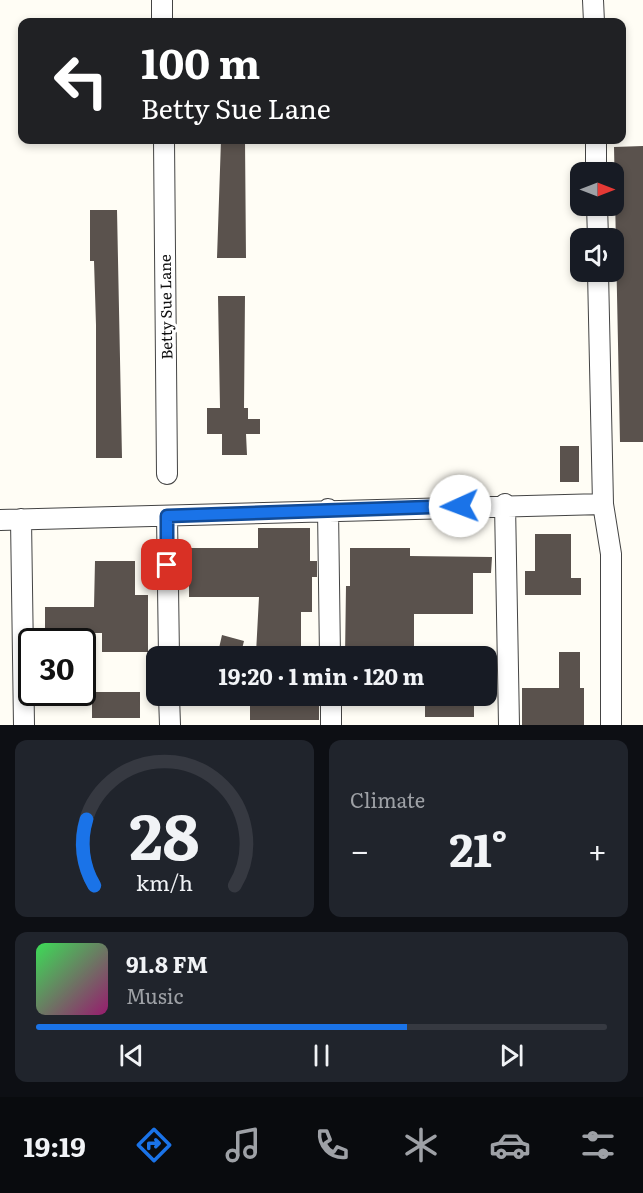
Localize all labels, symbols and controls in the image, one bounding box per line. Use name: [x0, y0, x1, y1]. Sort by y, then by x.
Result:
text: 100 m: [141, 30, 260, 92]
icon: left: [42, 42, 120, 120]
text: Betty Sue Lane: [141, 87, 331, 127]
north arrow: [570, 162, 624, 216]
map controls: [570, 162, 624, 282]
button: sound: [570, 228, 624, 282]
street label: Betty Sue Lane: [153, 254, 177, 360]
position arrow: [428, 474, 492, 538]
pin: [141, 539, 192, 590]
icon: arrive: [150, 548, 183, 581]
speed limit sign: 30: [18, 628, 96, 706]
text: 19:20 · 1 min · 120 m: [219, 659, 424, 692]
text: Climate: [350, 784, 425, 814]
text: 28: [129, 787, 200, 879]
text: 21°: [449, 814, 508, 881]
text: −: [350, 824, 369, 873]
text: +: [588, 824, 607, 873]
text: km/h: [136, 866, 193, 898]
text: 91.8 FM: [126, 947, 208, 980]
text: Music: [126, 980, 183, 1010]
icon: previous: [115, 1039, 148, 1072]
icon: pause: [305, 1039, 338, 1072]
icon: next: [495, 1039, 528, 1072]
icon: directions: [133, 1124, 175, 1166]
icon: music: [222, 1124, 264, 1166]
icon: phone: [311, 1124, 353, 1166]
icon: climate: [400, 1124, 442, 1166]
icon: car: [489, 1124, 531, 1166]
icon: filters: [577, 1124, 619, 1166]
text: 19:19: [23, 1125, 86, 1165]

